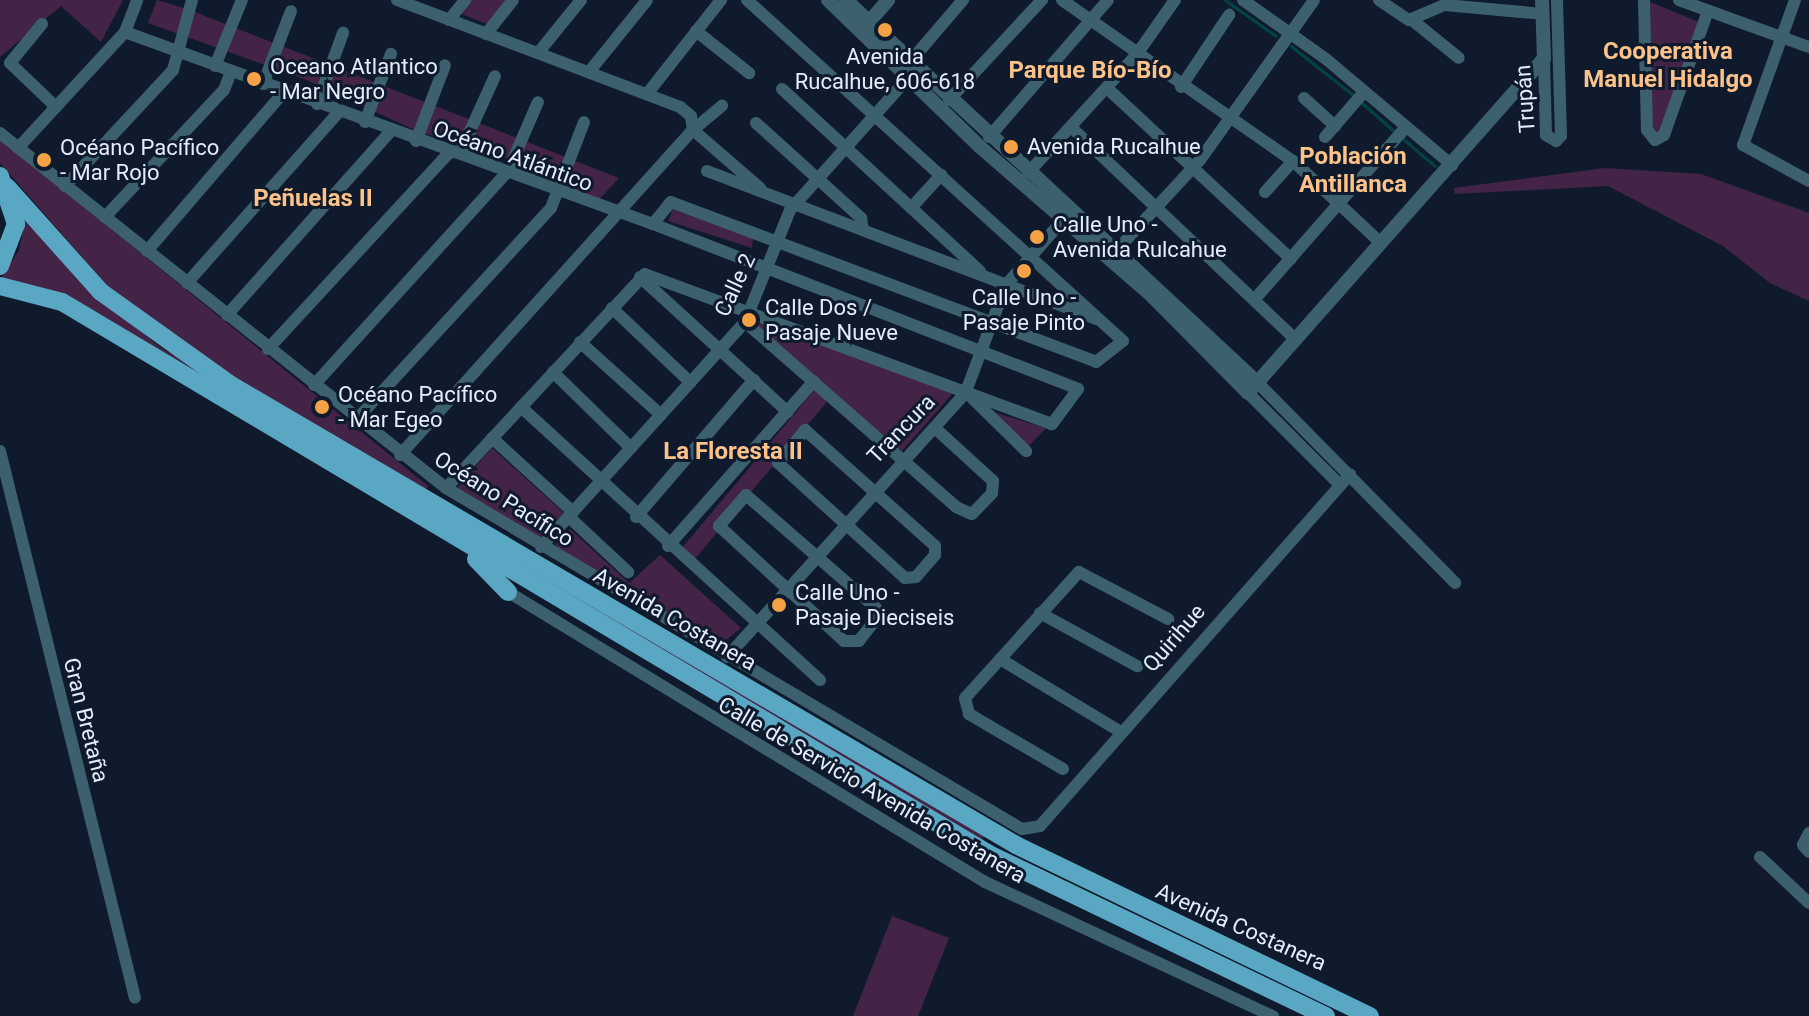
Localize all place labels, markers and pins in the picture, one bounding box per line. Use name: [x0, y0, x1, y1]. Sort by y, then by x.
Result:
marker: Avenida Rucalhue, 606-618: [876, 21, 894, 39]
place label: Avenida Rucalhue, 606-618: [795, 43, 975, 94]
place label: Oceano Atlantico - Mar Negro: [270, 53, 438, 104]
marker: Oceano Atlantico - Mar Negro: [245, 70, 263, 88]
place label: Océano Pacífico - Mar Rojo: [60, 134, 219, 186]
place label: Avenida Rucalhue: [1027, 134, 1201, 160]
marker: Avenida Rucalhue: [1002, 138, 1020, 156]
marker: Océano Pacífico - Mar Rojo: [35, 151, 53, 169]
place label: Calle Uno - Avenida Rulcahue: [1053, 211, 1227, 262]
marker: Calle Uno - Avenida Rulcahue: [1028, 228, 1046, 246]
marker: Calle Uno - Pasaje Pinto: [1015, 262, 1033, 280]
place label: Calle Uno - Pasaje Pinto: [963, 284, 1085, 336]
place label: Calle Dos / Pasaje Nueve: [765, 294, 898, 346]
marker: Calle Dos / Pasaje Nueve: [740, 311, 758, 329]
place label: Océano Pacífico - Mar Egeo: [338, 381, 497, 432]
marker: Océano Pacífico - Mar Egeo: [313, 398, 331, 416]
place label: Calle Uno - Pasaje Dieciseis: [795, 579, 954, 630]
marker: Calle Uno - Pasaje Dieciseis: [770, 596, 788, 614]

